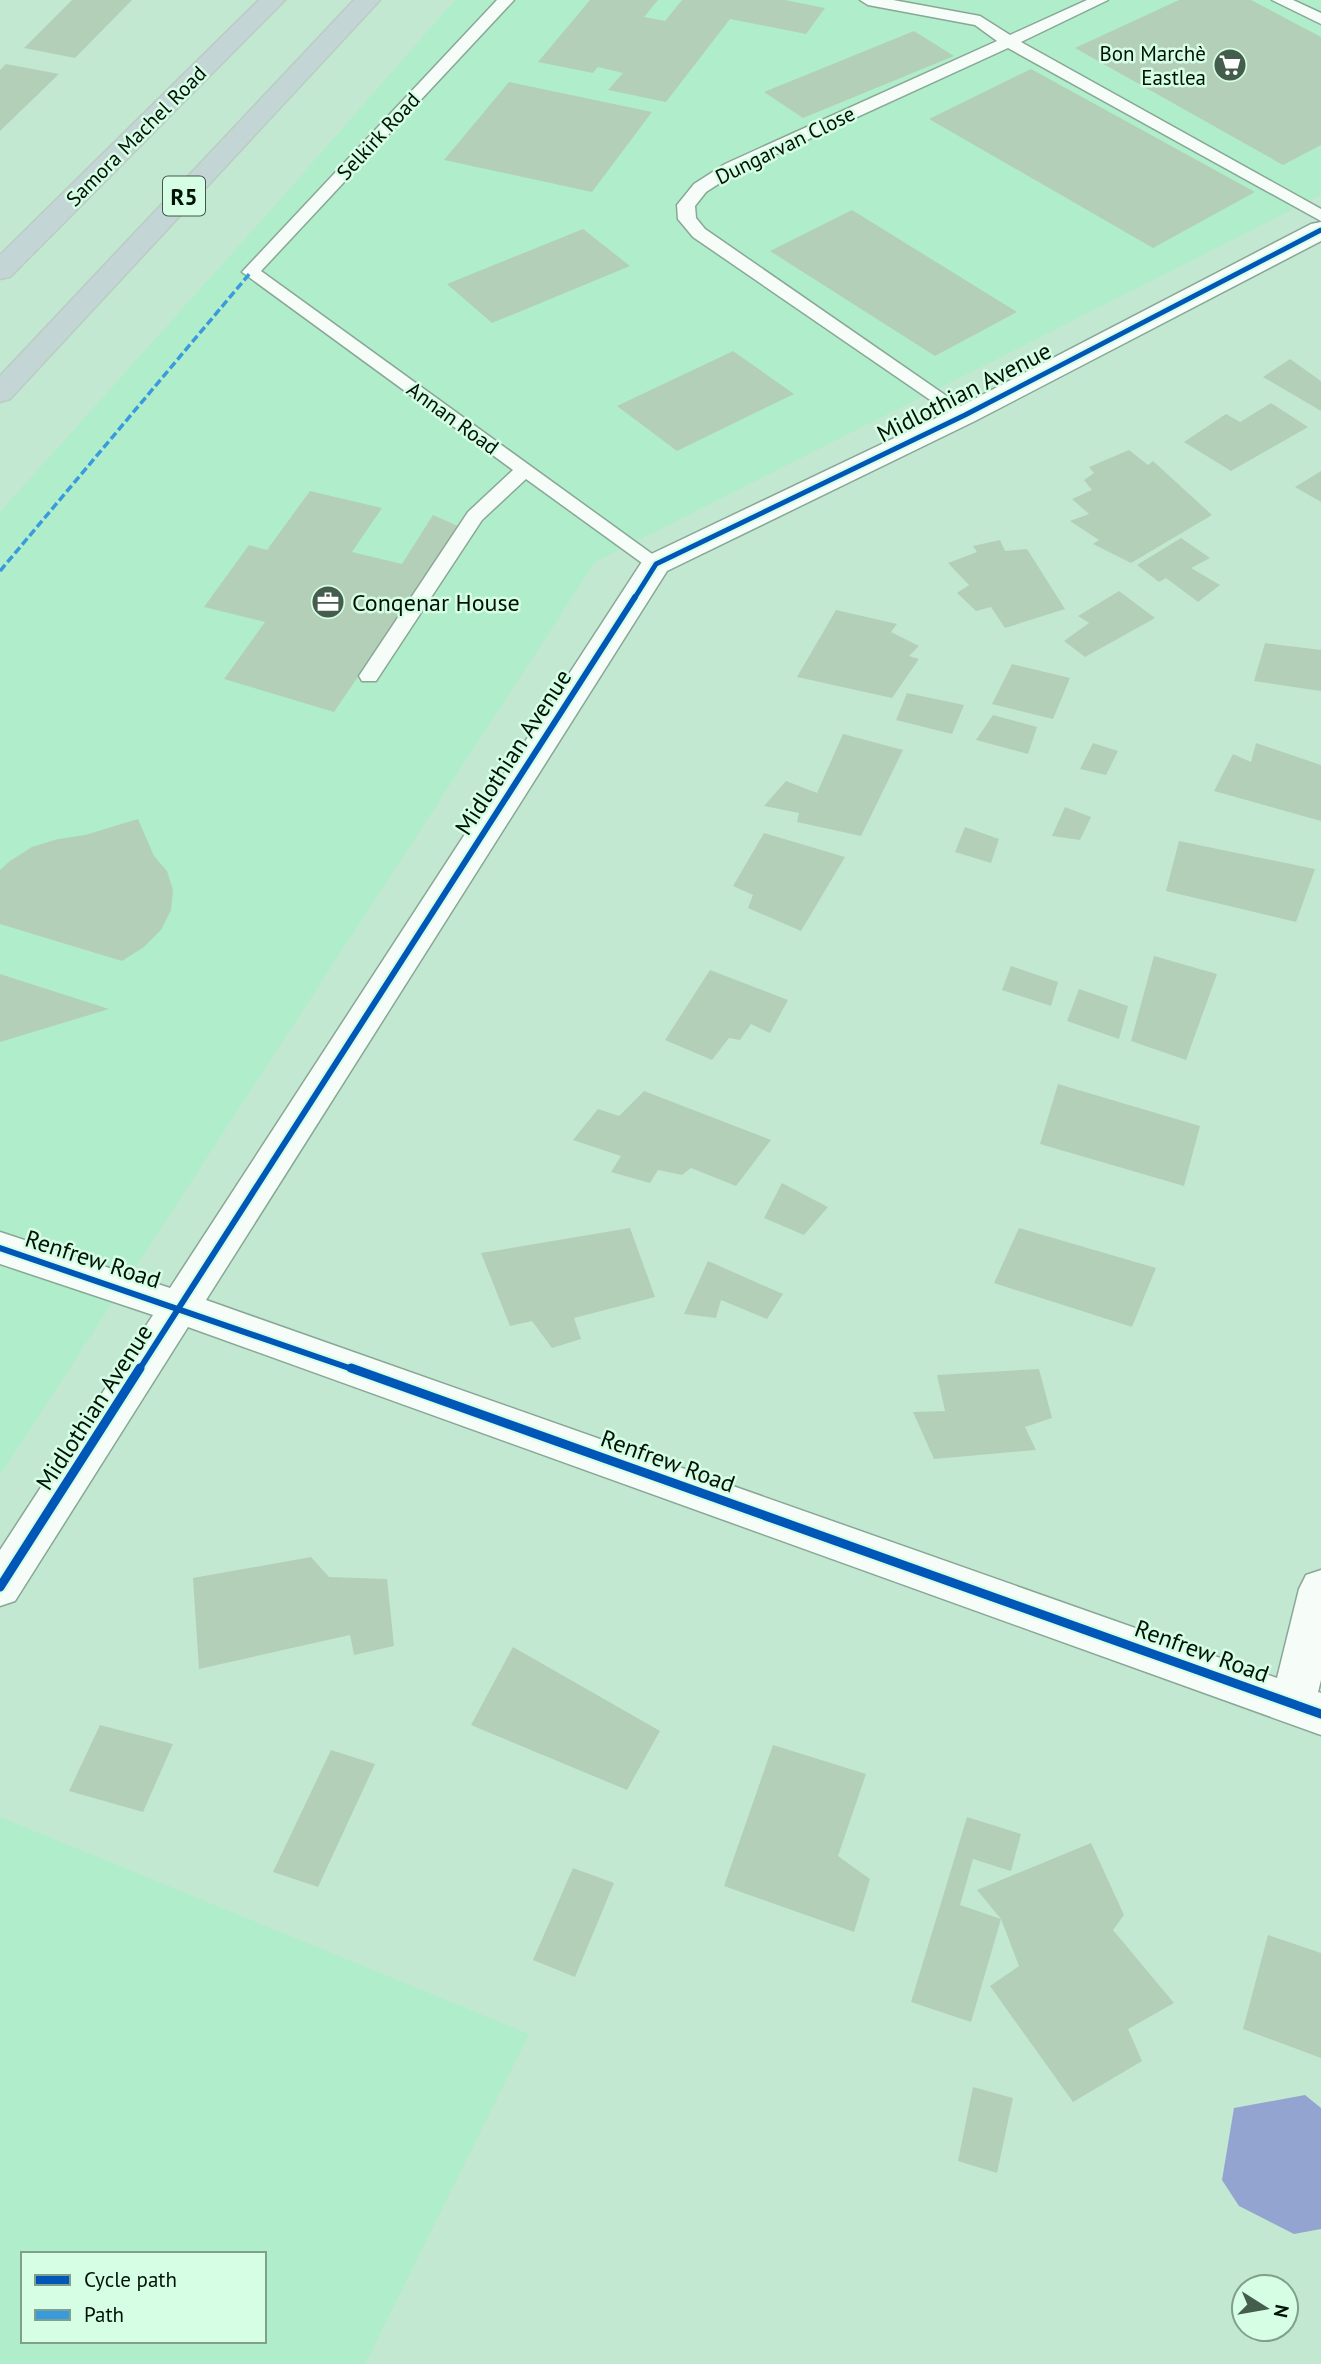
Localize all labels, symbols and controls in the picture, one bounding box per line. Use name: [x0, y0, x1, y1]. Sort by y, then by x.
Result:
place label: Bon Marchè Eastlea: [1100, 40, 1206, 91]
supermarket icon: Bon Marchè Eastlea: [1211, 46, 1249, 84]
street label: Samora Machel Road: [60, 60, 212, 212]
street label: Selkirk Road: [331, 86, 425, 186]
street label: Dungarvan Close: [711, 100, 859, 190]
road number: R5: [163, 176, 205, 216]
street label: Midlothian Avenue: [872, 335, 1056, 449]
street label: Annan Road: [402, 376, 504, 460]
office icon: Conqenar House: [309, 583, 347, 621]
place label: Conqenar House: [352, 587, 520, 618]
street label: Midlothian Avenue: [448, 663, 578, 841]
street label: Renfrew Road: [21, 1223, 165, 1295]
street label: Midlothian Avenue: [29, 1318, 159, 1496]
street label: Renfrew Road: [597, 1422, 739, 1500]
street label: Renfrew Road: [1131, 1612, 1273, 1690]
legend: [21, 2252, 266, 2343]
text: Cycle path: [84, 2266, 177, 2293]
north arrow: [1230, 2273, 1300, 2343]
text: Path: [84, 2301, 124, 2328]
text: N: [1269, 2303, 1295, 2320]

